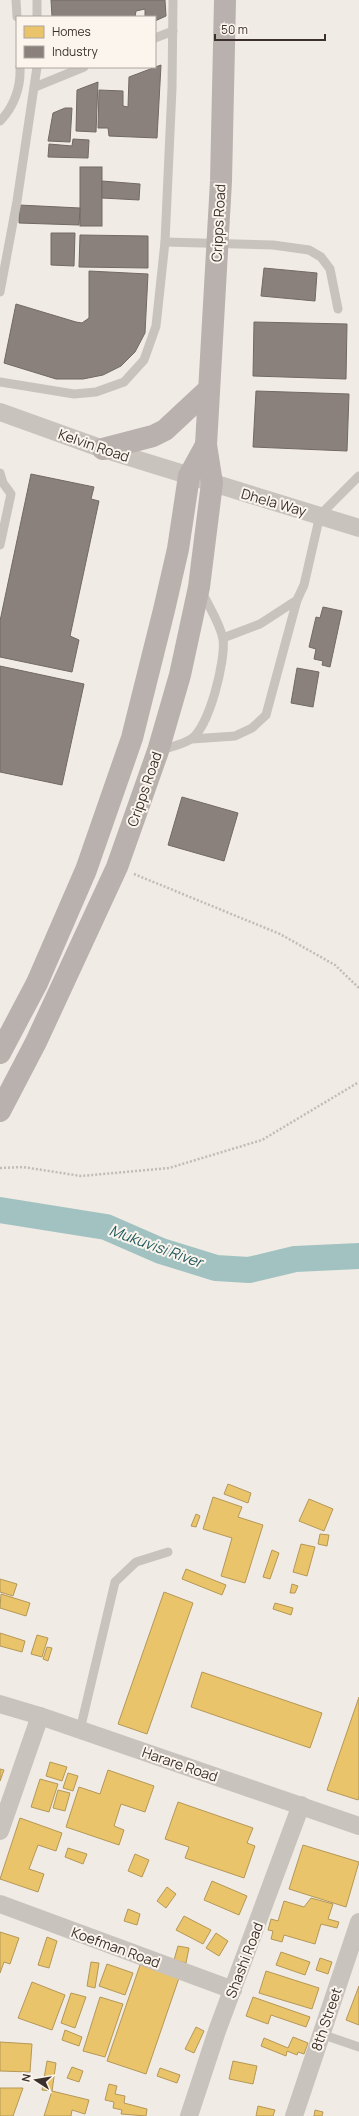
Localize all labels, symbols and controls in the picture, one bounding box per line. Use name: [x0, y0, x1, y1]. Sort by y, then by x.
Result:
legend: [16, 16, 156, 68]
scale bar: [215, 16, 325, 42]
text: 50 m: [221, 21, 248, 38]
text: Homes: [52, 23, 91, 40]
text: Industry: [52, 43, 98, 60]
street label: Cripps Road: [206, 183, 230, 263]
street label: Kelvin Road: [56, 424, 132, 466]
street label: Dhela Way: [239, 484, 309, 521]
street label: Cripps Road: [122, 749, 166, 829]
water label: Mukuvisi River: [106, 1219, 208, 1273]
street label: Harare Road: [140, 1742, 220, 1786]
street label: Shashi Road: [221, 1919, 267, 2001]
street label: Koefman Road: [69, 1922, 163, 1972]
street label: 8th Street: [306, 1984, 346, 2053]
north arrow: [16, 2060, 56, 2100]
text: N: [18, 2072, 34, 2083]

